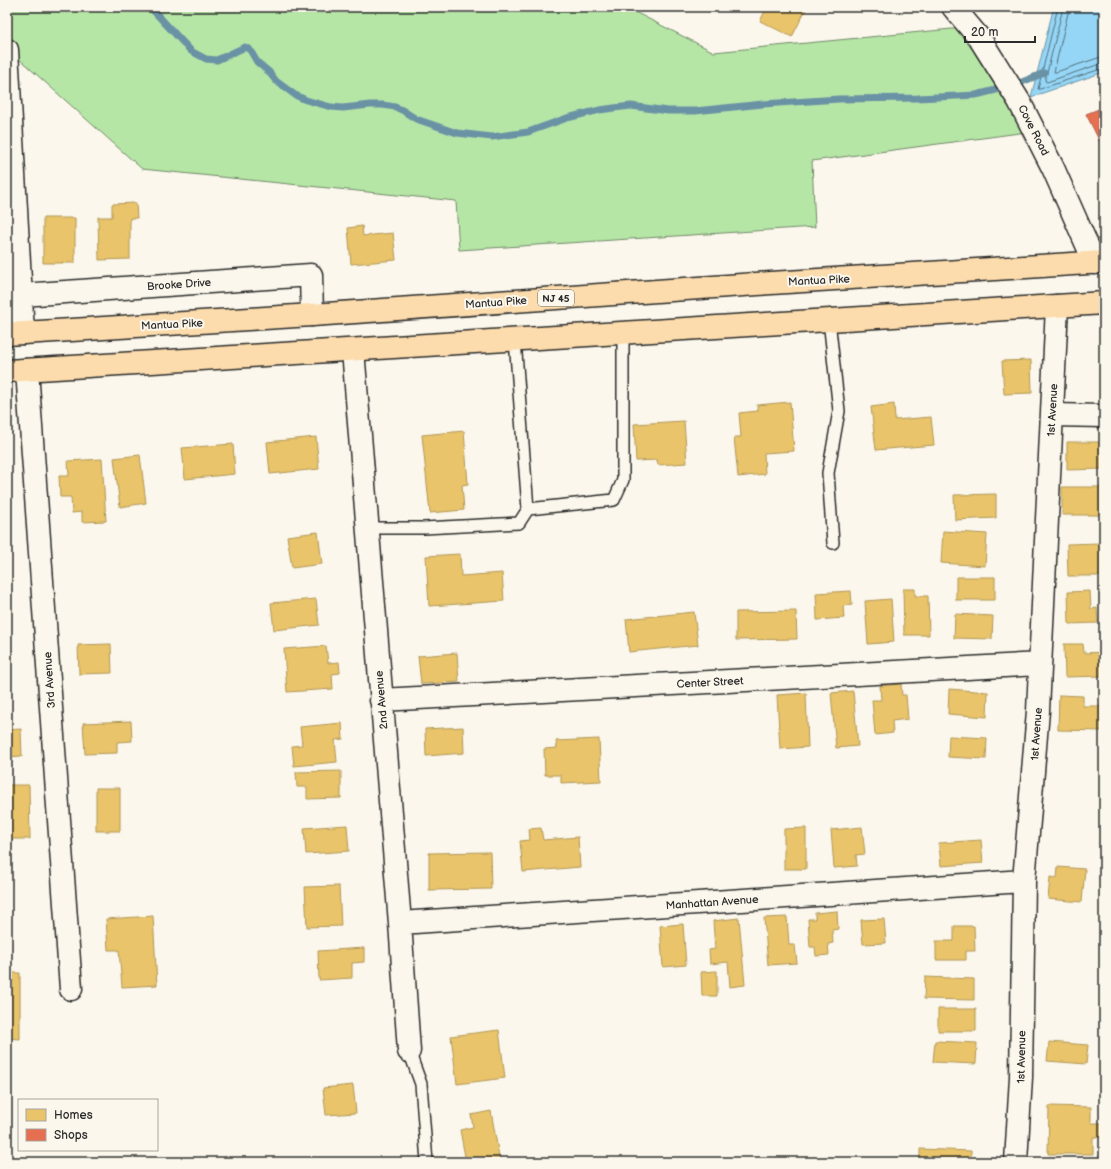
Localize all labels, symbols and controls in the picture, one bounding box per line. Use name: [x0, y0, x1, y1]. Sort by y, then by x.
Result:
scale bar: [965, 18, 1035, 44]
text: 20 m: [971, 25, 998, 40]
street label: Cove Road: [1015, 103, 1052, 158]
street label: Mantua Pike: [788, 272, 851, 289]
street label: Brooke Drive: [146, 276, 212, 293]
road number: NJ 45: [538, 290, 574, 306]
street label: Mantua Pike: [465, 294, 528, 311]
street label: Mantua Pike: [141, 316, 204, 333]
street label: 1st Avenue: [1045, 383, 1060, 437]
street label: 3rd Avenue: [41, 651, 58, 709]
street label: 2nd Avenue: [372, 670, 391, 730]
street label: Center Street: [676, 674, 744, 691]
street label: 1st Avenue: [1028, 707, 1045, 761]
street label: Manhattan Avenue: [665, 893, 759, 912]
street label: 1st Avenue: [1015, 1030, 1028, 1084]
legend: [18, 1099, 158, 1151]
text: Homes: [54, 1108, 93, 1123]
text: Shops: [54, 1128, 88, 1143]

